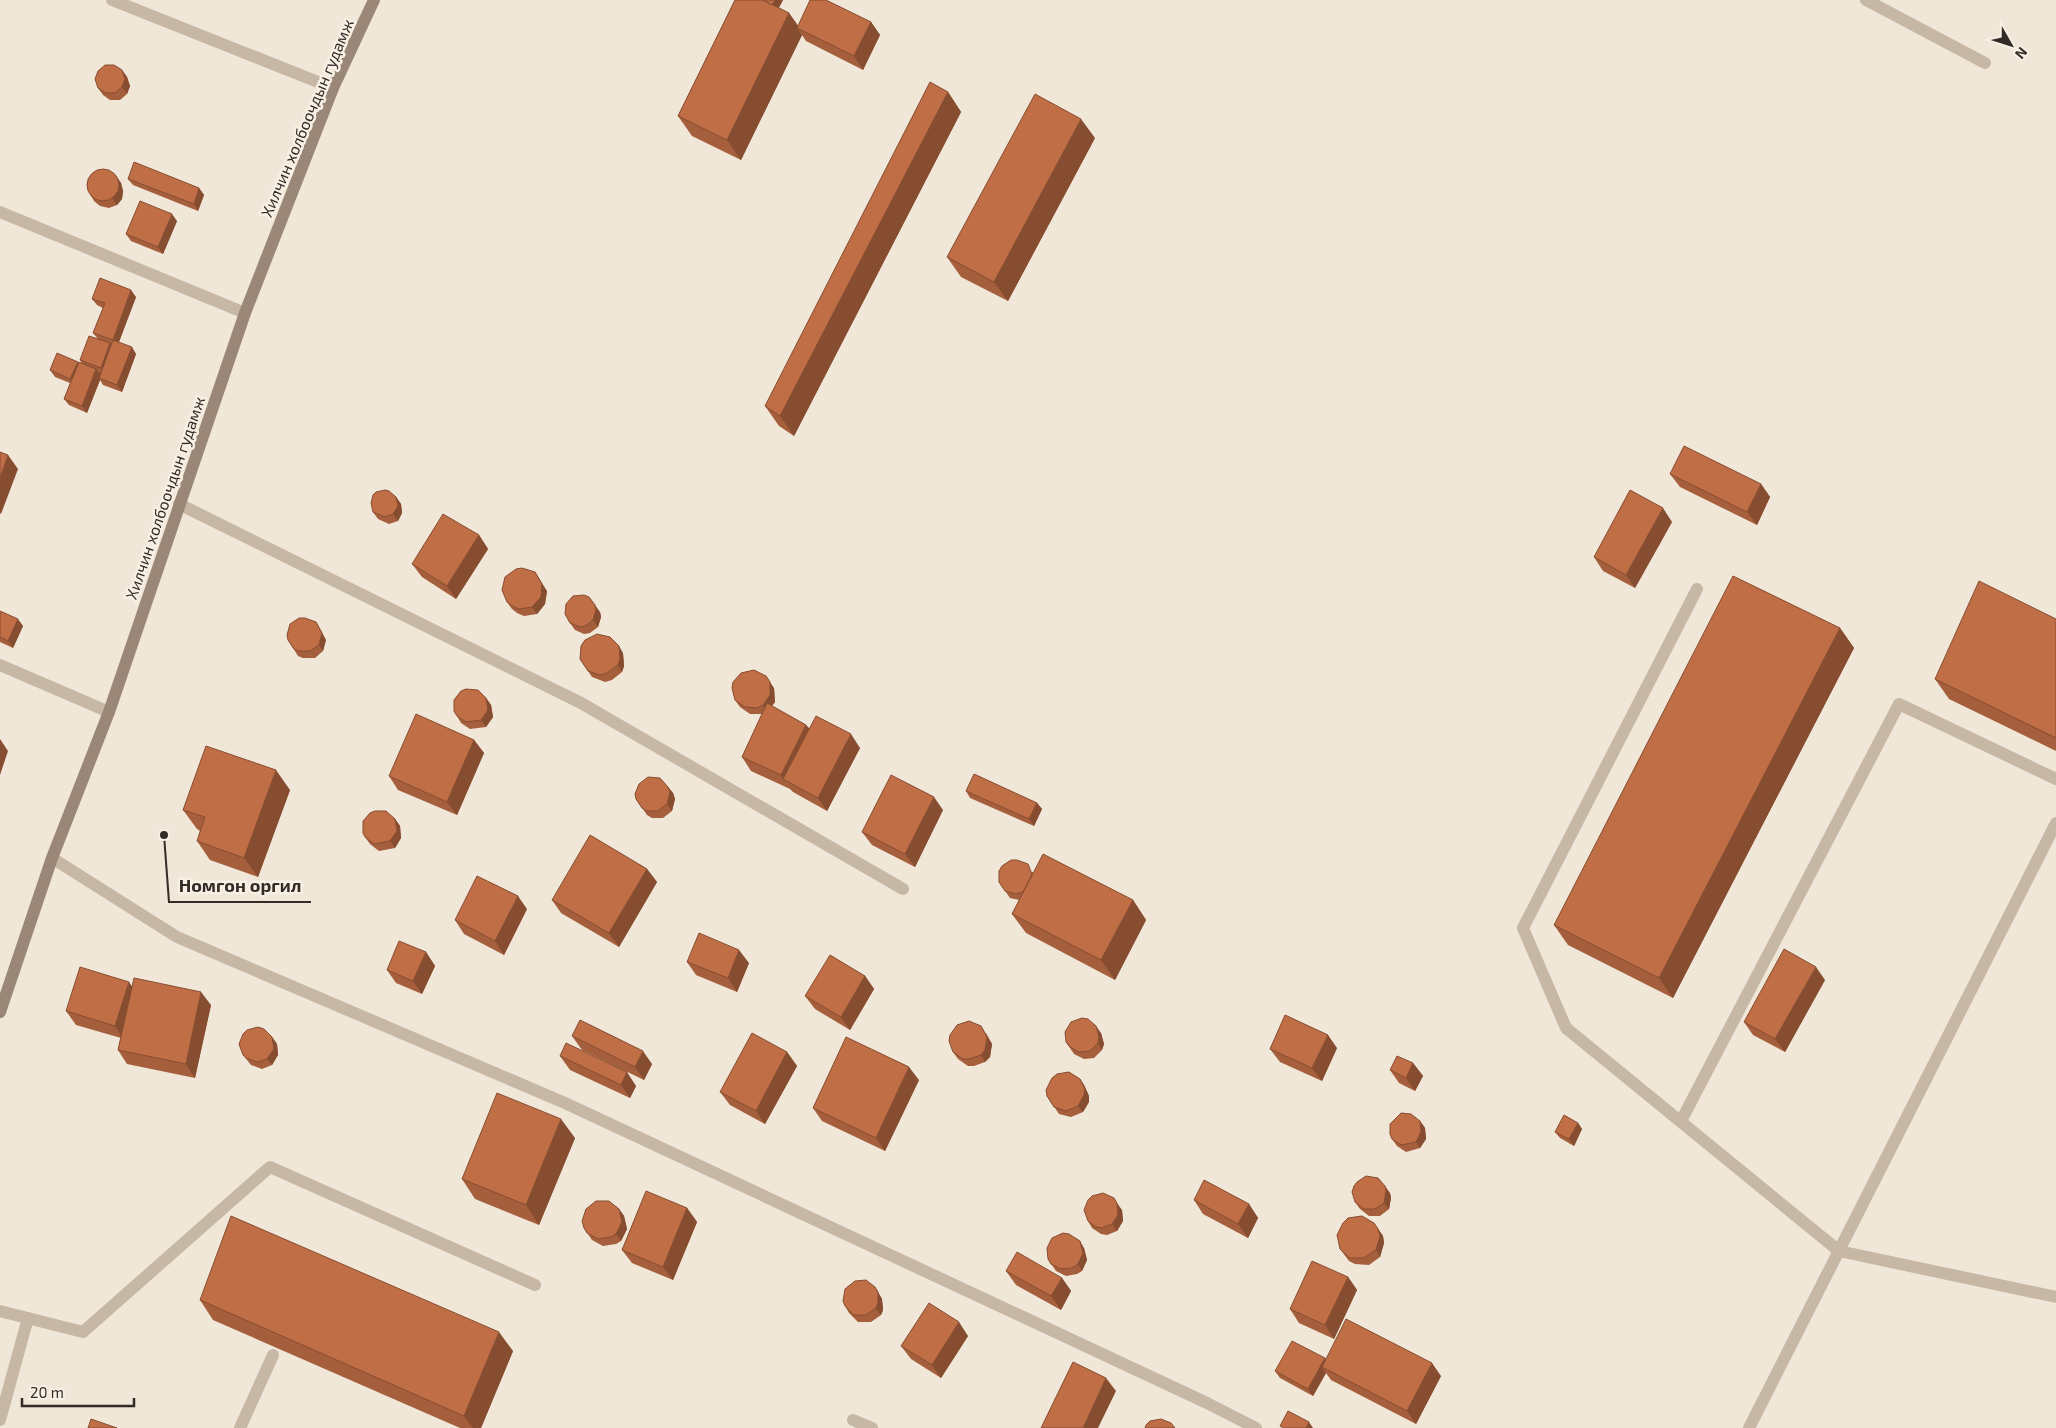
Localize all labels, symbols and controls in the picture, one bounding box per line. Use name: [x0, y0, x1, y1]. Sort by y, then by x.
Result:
street label: Хилчин холбоочдын гудамж: [256, 16, 358, 220]
north arrow: [1986, 20, 2036, 70]
text: N: [2012, 44, 2031, 63]
street label: Хилчин холбоочдын гудамж: [121, 394, 209, 602]
callout: Номгон оргил: [169, 869, 311, 902]
text: Номгон оргил: [179, 874, 301, 896]
scale bar: [22, 1376, 135, 1408]
text: 20 m: [30, 1383, 64, 1401]

